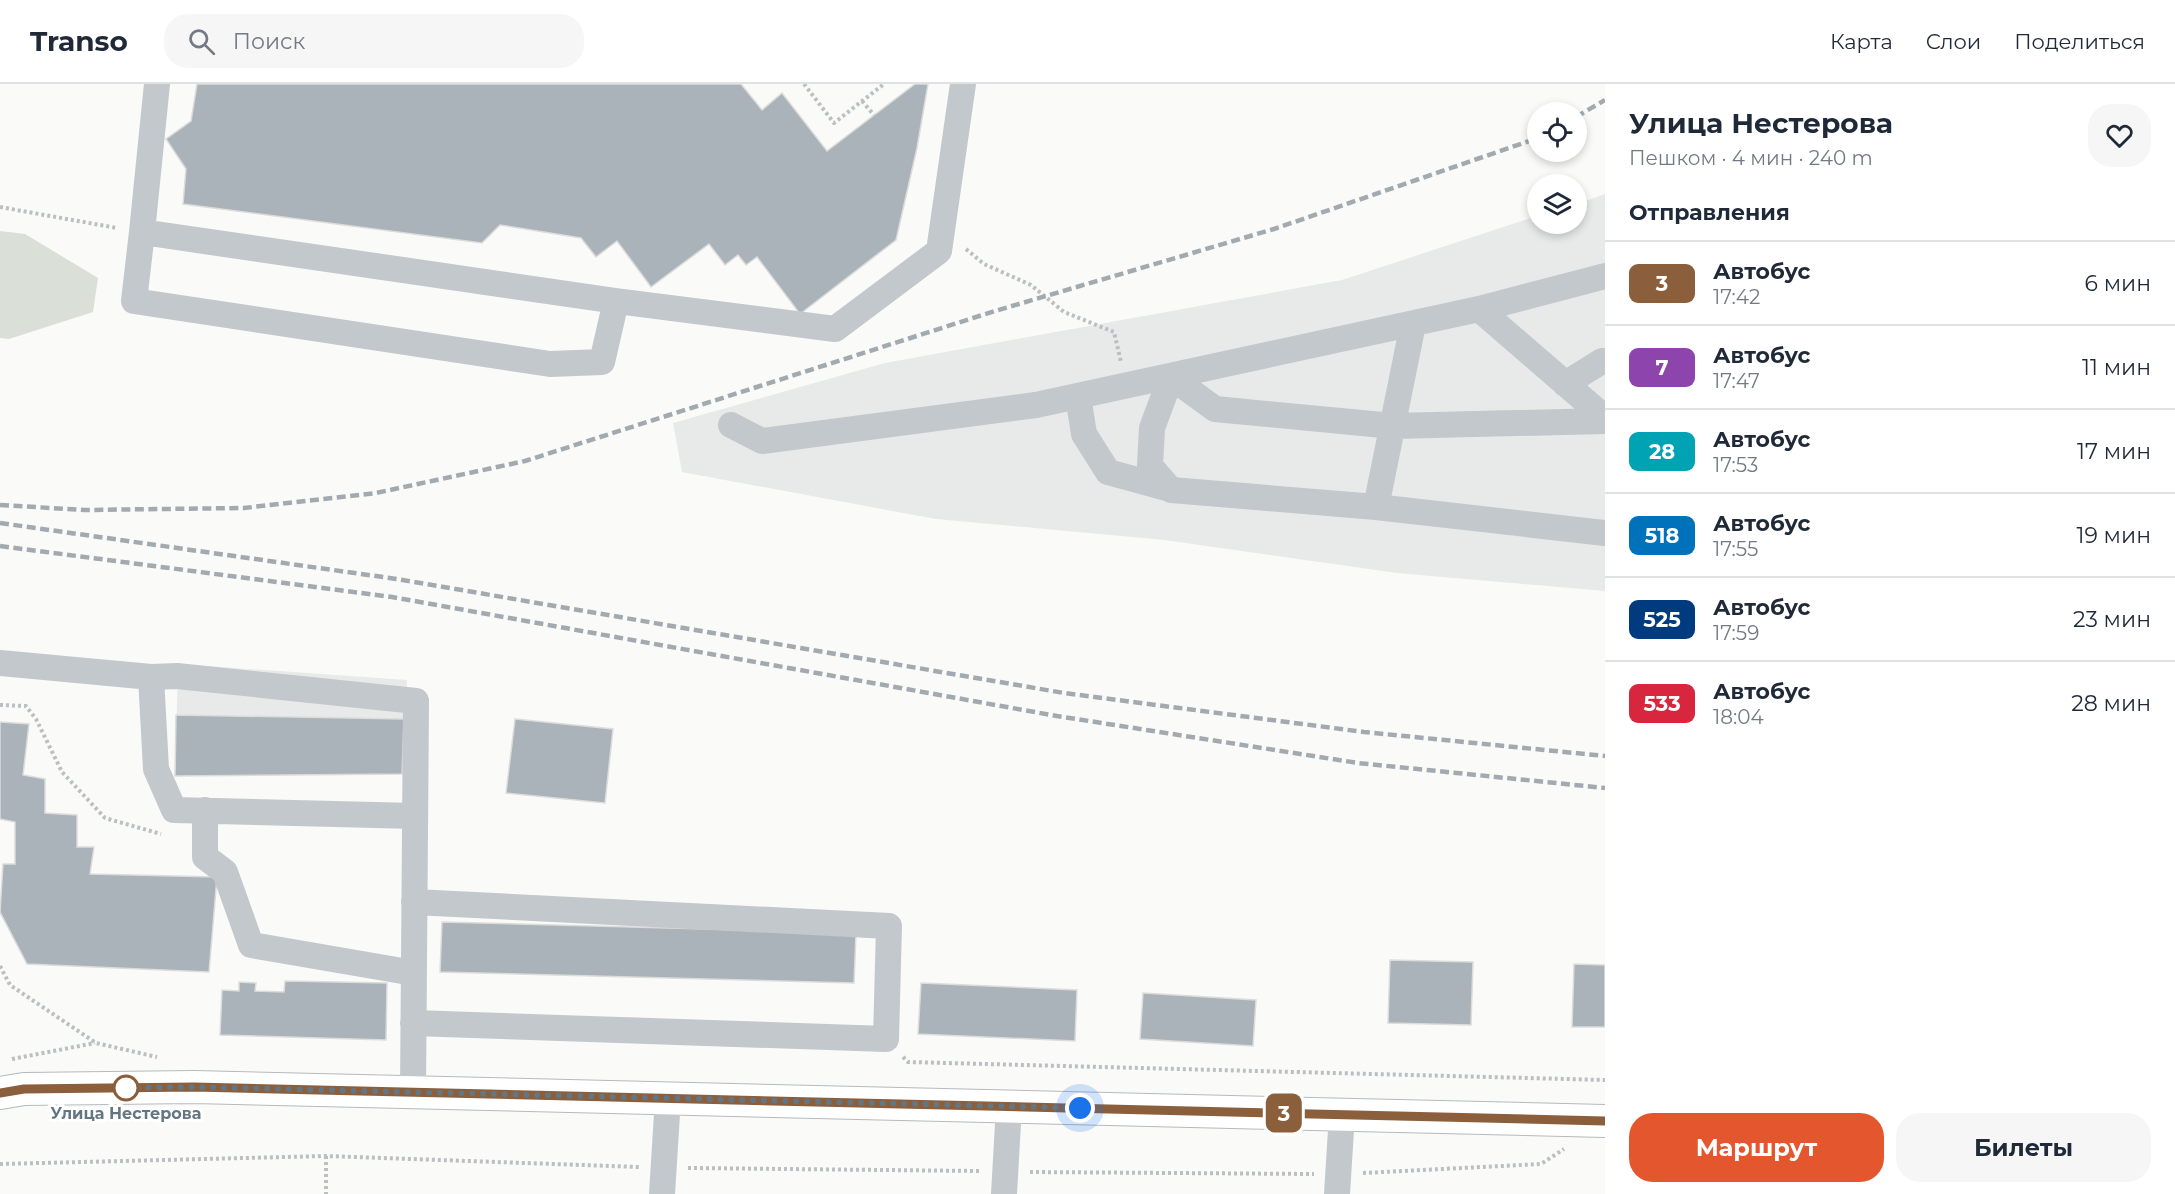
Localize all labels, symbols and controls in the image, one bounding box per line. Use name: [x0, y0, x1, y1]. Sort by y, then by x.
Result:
search box: [164, 14, 584, 68]
text: Transo: [30, 24, 128, 58]
icon: search: [185, 25, 218, 58]
text: Поиск: [233, 28, 305, 55]
text: Карта: [1830, 29, 1893, 54]
text: Слои: [1926, 29, 1981, 54]
text: Поделиться: [2014, 29, 2145, 54]
map controls: [1527, 102, 1587, 234]
button: locate: [1527, 102, 1587, 162]
button: heart: [2088, 104, 2151, 167]
text: Улица Нестерова: [1629, 106, 1893, 140]
text: Пешком · 4 мин · 240 m: [1629, 146, 1873, 170]
button: layers: [1527, 174, 1587, 234]
text: Отправления: [1629, 199, 1790, 226]
text: Автобус: [1713, 258, 1811, 285]
text: 6 мин: [2084, 270, 2151, 297]
text: 3: [1656, 271, 1668, 296]
text: 17:42: [1713, 285, 1760, 309]
text: Автобус: [1713, 342, 1811, 369]
text: 11 мин: [2082, 354, 2151, 381]
text: 7: [1655, 355, 1669, 380]
text: 17:47: [1713, 369, 1760, 393]
text: Автобус: [1713, 426, 1811, 453]
text: 17 мин: [2077, 438, 2151, 465]
text: 28: [1649, 439, 1675, 464]
text: 17:53: [1713, 453, 1758, 477]
text: Автобус: [1713, 510, 1811, 537]
text: 19 мин: [2077, 522, 2151, 549]
text: 518: [1645, 523, 1679, 548]
text: 17:55: [1713, 537, 1758, 561]
text: Автобус: [1713, 594, 1811, 621]
text: 23 мин: [2073, 606, 2151, 633]
text: 525: [1643, 607, 1681, 632]
text: 17:59: [1713, 621, 1759, 645]
text: Автобус: [1713, 678, 1811, 705]
text: 28 мин: [2071, 690, 2151, 717]
text: 533: [1643, 691, 1681, 716]
text: 18:04: [1713, 705, 1764, 729]
marker: Улица Нестерова: [113, 1075, 139, 1101]
your location: [1065, 1093, 1095, 1123]
line badge: 3: [1264, 1094, 1304, 1132]
text: 3: [1278, 1101, 1290, 1126]
place label: Улица Нестерова: [51, 1104, 201, 1123]
button: Маршрут: [1629, 1113, 1884, 1182]
button: Билеты: [1896, 1113, 2151, 1182]

